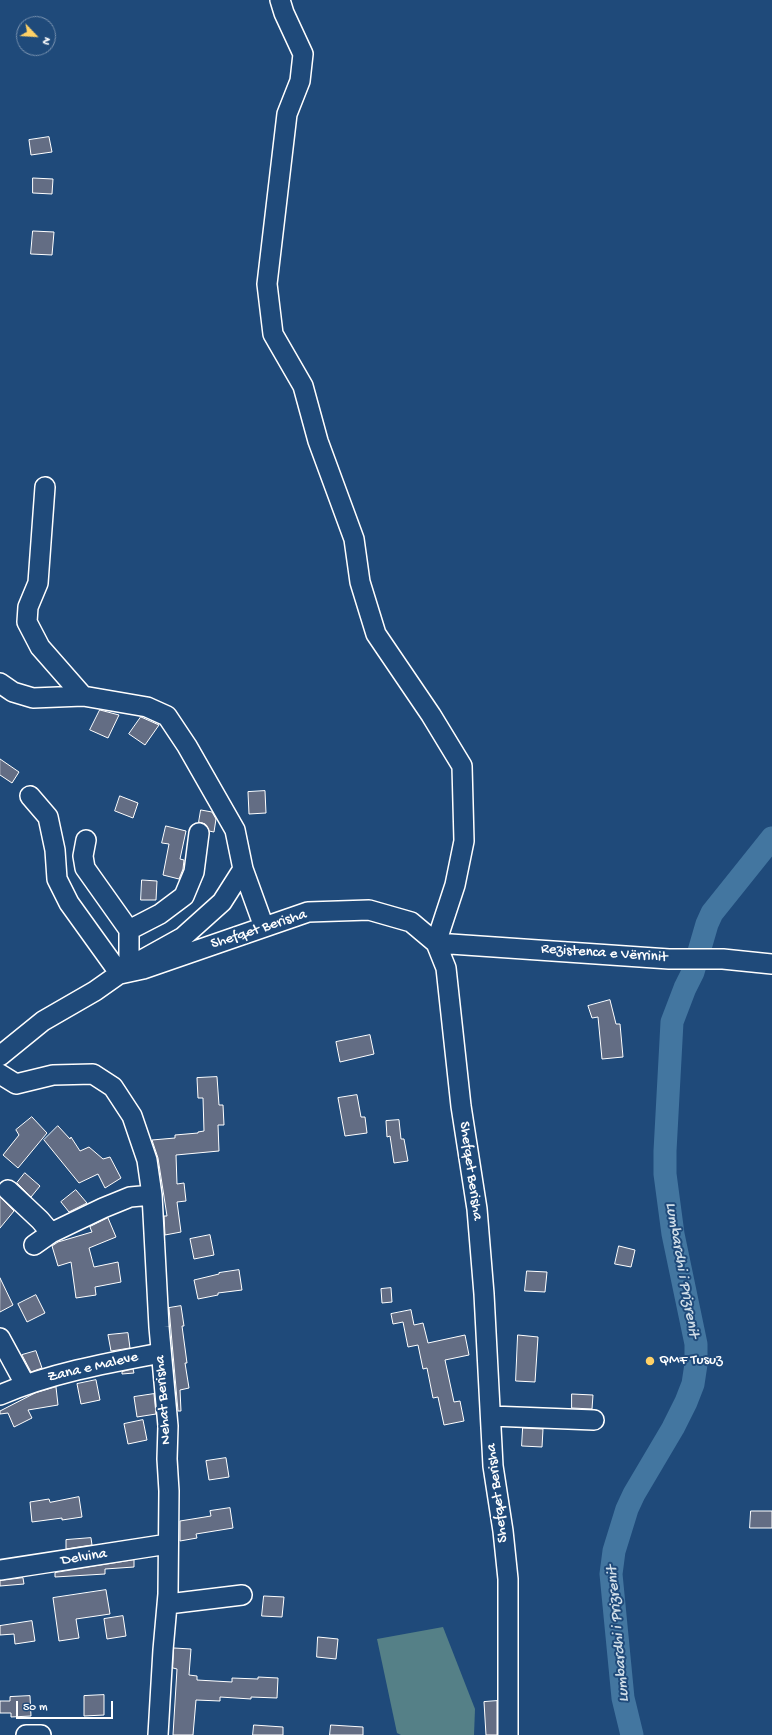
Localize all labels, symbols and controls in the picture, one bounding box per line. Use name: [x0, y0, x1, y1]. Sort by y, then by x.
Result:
north arrow: [16, 16, 56, 56]
text: N: [39, 35, 53, 46]
street label: Shefqet Berisha: [209, 906, 309, 954]
street label: Rezistenca e Vërrinit: [540, 941, 668, 967]
street label: Shefqet Berisha: [454, 1120, 486, 1222]
water label: Lumbardhi i Prizrenit: [660, 1201, 702, 1339]
street label: Zana e Maleve: [46, 1349, 140, 1387]
place label: QMF Tusuz: [659, 1352, 723, 1370]
street label: Nehat Berisha: [152, 1355, 176, 1445]
marker: QMF Tusuz: [644, 1355, 656, 1367]
street label: Shefqet Berisha: [483, 1442, 513, 1544]
street label: Delvina: [60, 1546, 108, 1570]
water label: Lumbardhi i Prizrenit: [603, 1565, 635, 1703]
scale bar: [18, 1693, 115, 1719]
text: 50 m: [23, 1701, 48, 1715]

